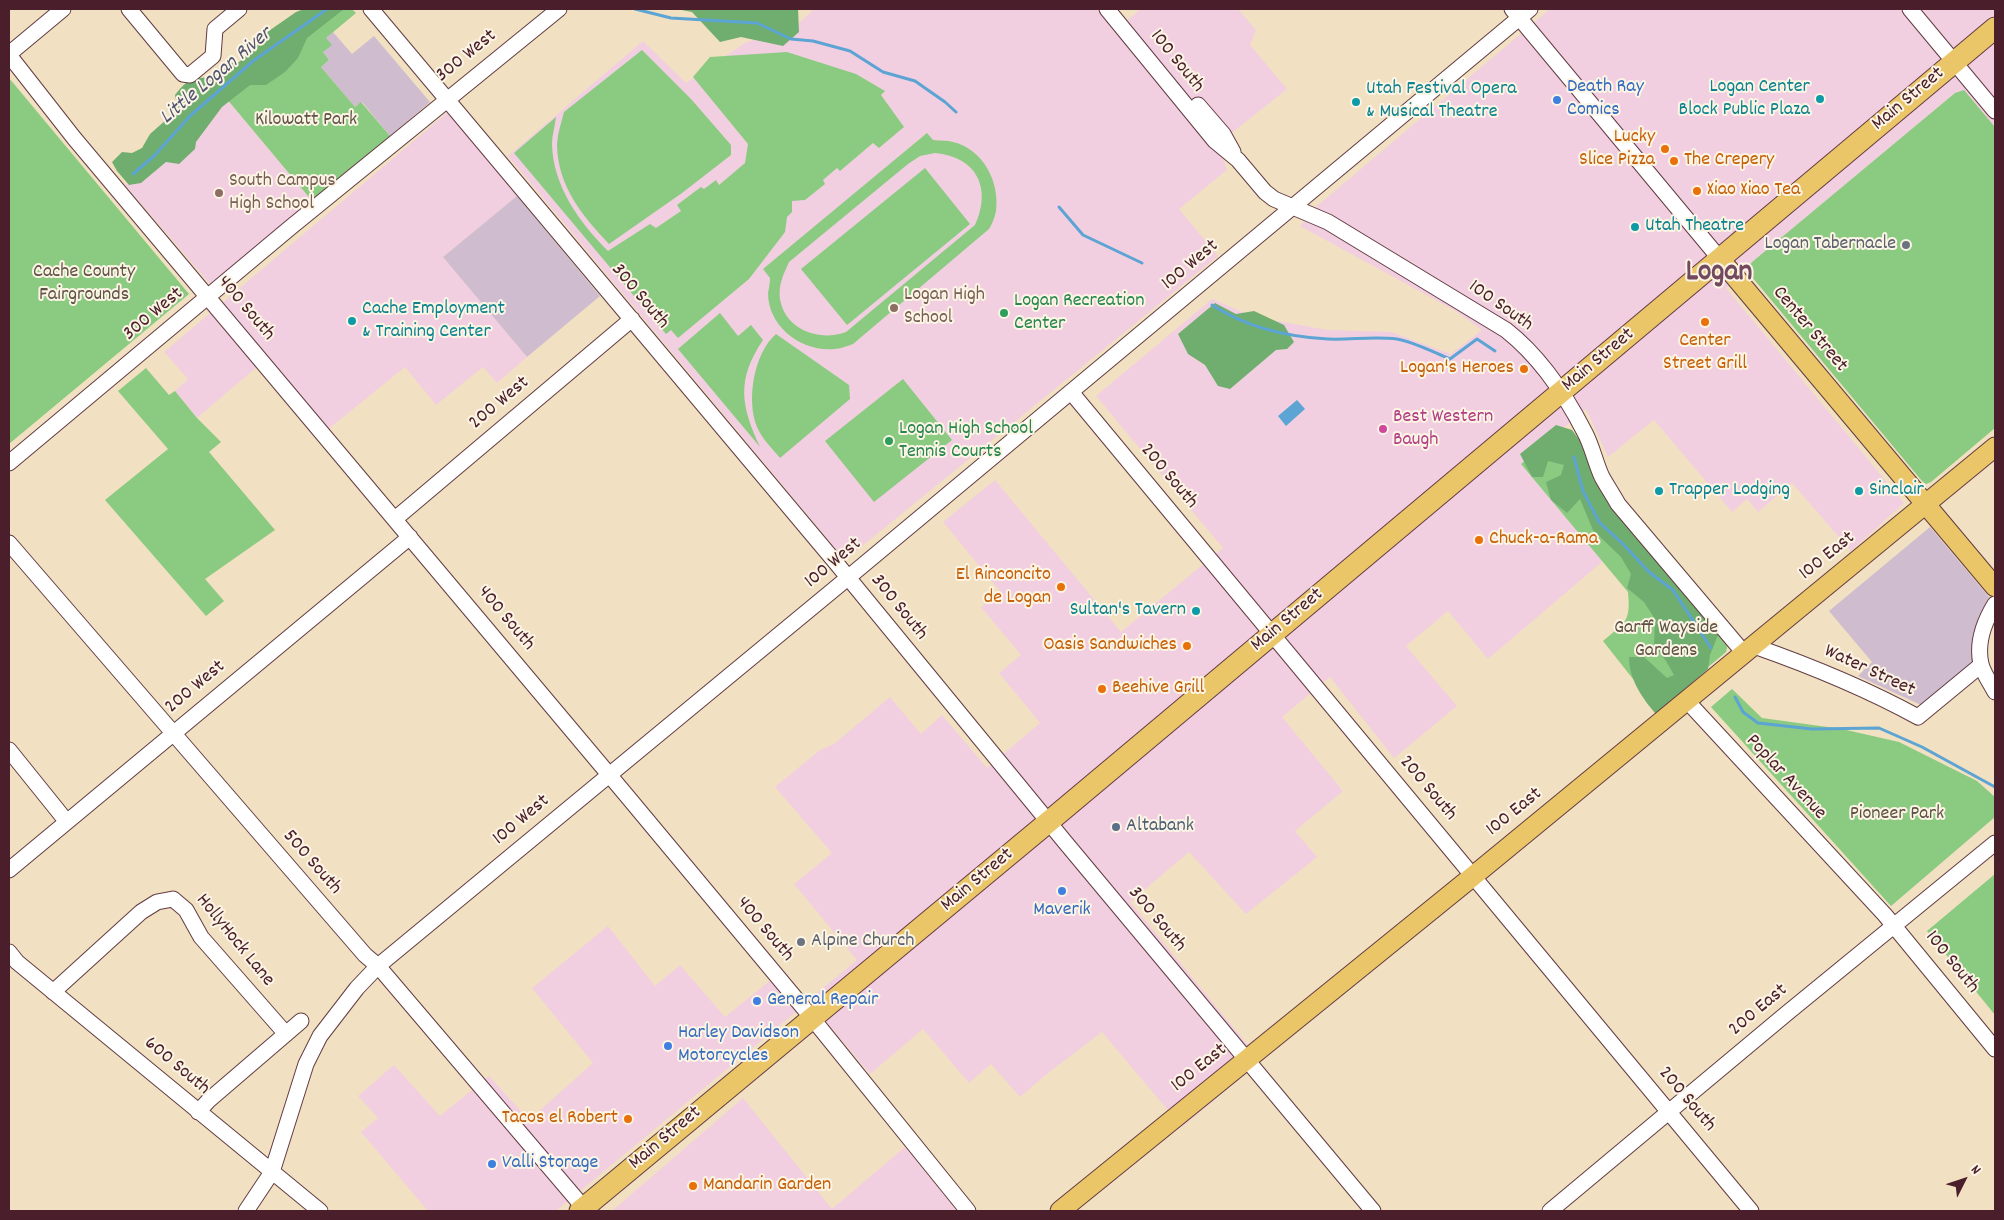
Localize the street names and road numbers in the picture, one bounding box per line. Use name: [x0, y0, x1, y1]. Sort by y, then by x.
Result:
street label: 300 West: [432, 25, 502, 89]
street label: 100 South: [1144, 26, 1208, 98]
street label: Main Street: [1868, 63, 1950, 137]
street label: 100 West: [1158, 235, 1224, 297]
street label: 300 South: [605, 259, 673, 335]
street label: 400 South: [211, 272, 279, 346]
street label: 100 South: [1463, 276, 1537, 338]
street label: Center Street: [1766, 282, 1852, 378]
street label: 300 West: [119, 283, 189, 347]
street label: Main Street: [1558, 324, 1640, 398]
street label: 200 West: [465, 372, 535, 436]
street label: 200 South: [1134, 439, 1202, 515]
street label: 100 East: [1795, 527, 1861, 587]
street label: 100 West: [801, 533, 867, 595]
street label: 300 South: [864, 570, 932, 646]
street label: 400 South: [471, 582, 539, 656]
street label: Main Street: [1247, 584, 1329, 658]
street label: Water Street: [1820, 640, 1918, 704]
street label: 200 West: [161, 656, 231, 720]
street label: Poplar Avenue: [1739, 730, 1831, 826]
street label: 200 South: [1393, 751, 1461, 827]
street label: 100 East: [1482, 783, 1548, 843]
street label: 100 West: [489, 790, 555, 852]
street label: 500 South: [276, 825, 346, 901]
street label: Main Street: [937, 844, 1019, 918]
street label: 300 South: [1122, 882, 1190, 958]
street label: HollyHock Lane: [189, 890, 279, 992]
street label: 400 South: [730, 893, 798, 967]
street label: 100 South: [1919, 927, 1983, 999]
street label: 200 East: [1725, 980, 1793, 1042]
street label: 600 South: [138, 1032, 214, 1102]
street label: 100 East: [1167, 1039, 1233, 1099]
street label: 200 South: [1652, 1062, 1720, 1138]
street label: Main Street: [625, 1102, 707, 1176]

